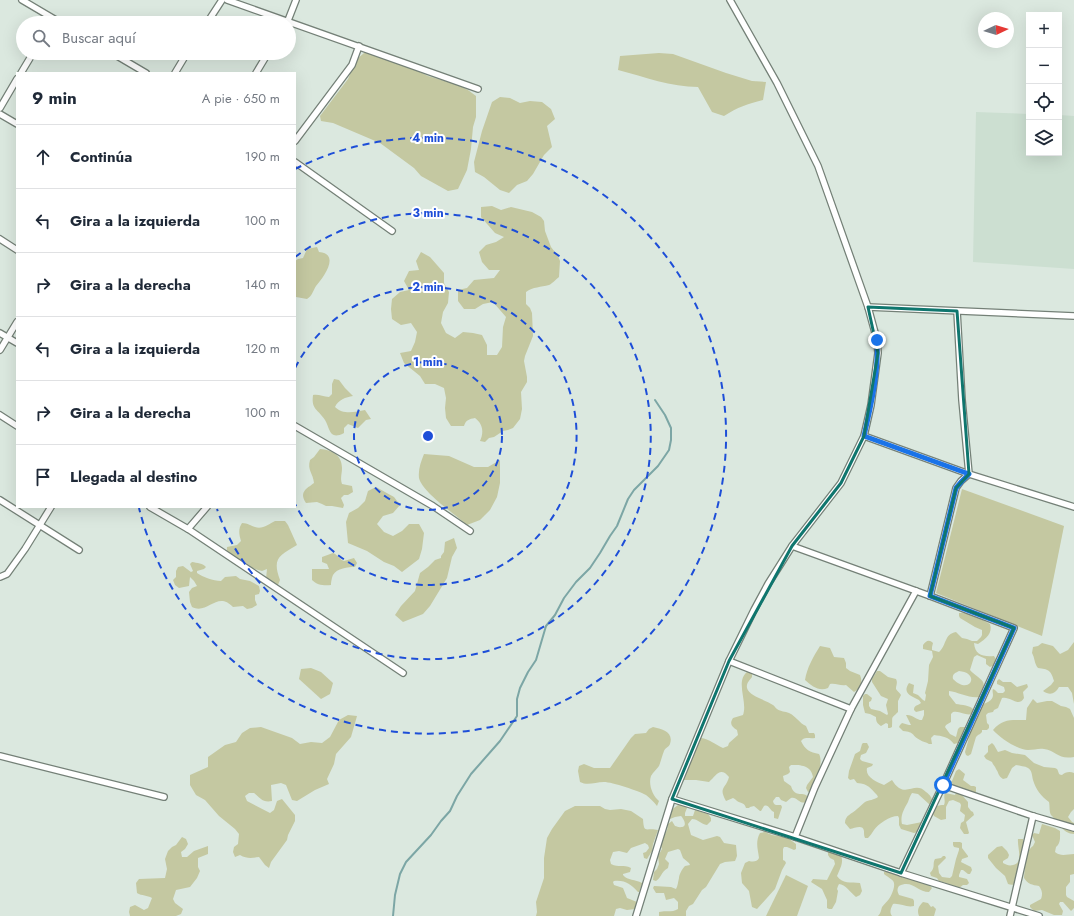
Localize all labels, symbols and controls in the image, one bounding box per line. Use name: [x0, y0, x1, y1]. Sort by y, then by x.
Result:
north arrow: [978, 12, 1014, 48]
map controls: [1026, 12, 1062, 156]
button: +: [1026, 12, 1062, 48]
search box: [16, 16, 296, 60]
icon: search: [30, 27, 52, 49]
text: Buscar aquí: [62, 27, 136, 49]
button: −: [1026, 48, 1062, 84]
button: locate: [1026, 84, 1062, 120]
text: 9 min: [32, 86, 77, 110]
text: A pie · 650 m: [202, 89, 280, 108]
button: layers: [1026, 120, 1062, 156]
text: 4 min: [412, 129, 444, 147]
icon: ahead: [32, 146, 54, 168]
text: Continúa: [70, 146, 132, 168]
text: 190 m: [245, 147, 280, 166]
text: 3 min: [412, 204, 444, 222]
icon: left: [32, 210, 54, 232]
text: Gira a la izquierda: [70, 210, 200, 232]
text: 100 m: [245, 211, 280, 230]
icon: right: [32, 274, 54, 296]
text: Gira a la derecha: [70, 274, 191, 296]
text: 140 m: [245, 275, 280, 294]
text: 2 min: [412, 278, 444, 296]
route end: [868, 331, 886, 349]
icon: left: [32, 338, 54, 360]
text: Gira a la izquierda: [70, 338, 200, 360]
text: 120 m: [245, 339, 280, 358]
text: 1 min: [413, 353, 443, 371]
icon: right: [32, 402, 54, 424]
text: Gira a la derecha: [70, 402, 191, 424]
text: 100 m: [245, 403, 280, 422]
centre of rings: [421, 429, 435, 443]
icon: arrive: [32, 466, 54, 488]
text: Llegada al destino: [70, 466, 197, 488]
route start: [934, 776, 952, 794]

